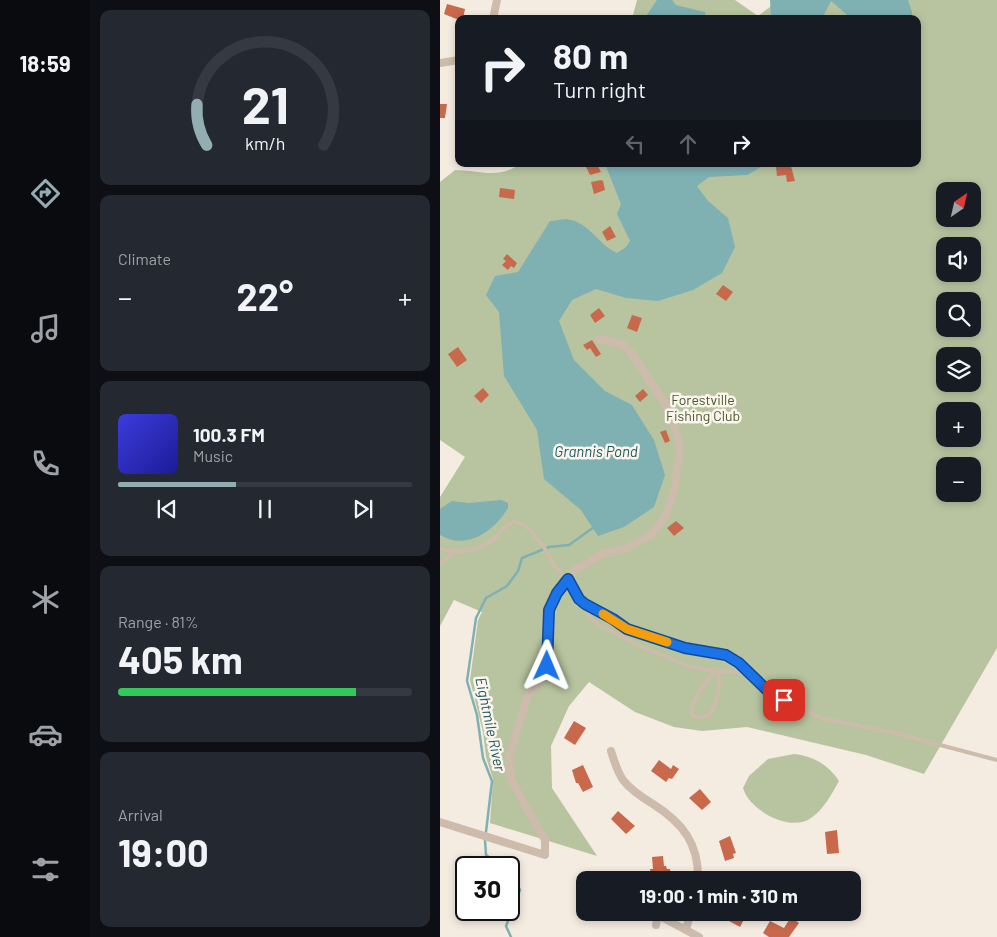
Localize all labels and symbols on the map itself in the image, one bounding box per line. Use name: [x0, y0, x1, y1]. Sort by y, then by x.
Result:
north arrow: [936, 182, 981, 228]
park label: Forestville Fishing Club: [666, 391, 740, 424]
water label: Grannis Pond: [554, 442, 638, 460]
position arrow: [520, 639, 572, 691]
water label: Eightmile River: [472, 675, 510, 773]
pin: [763, 679, 805, 721]
speed limit sign: 30: [455, 856, 520, 921]

